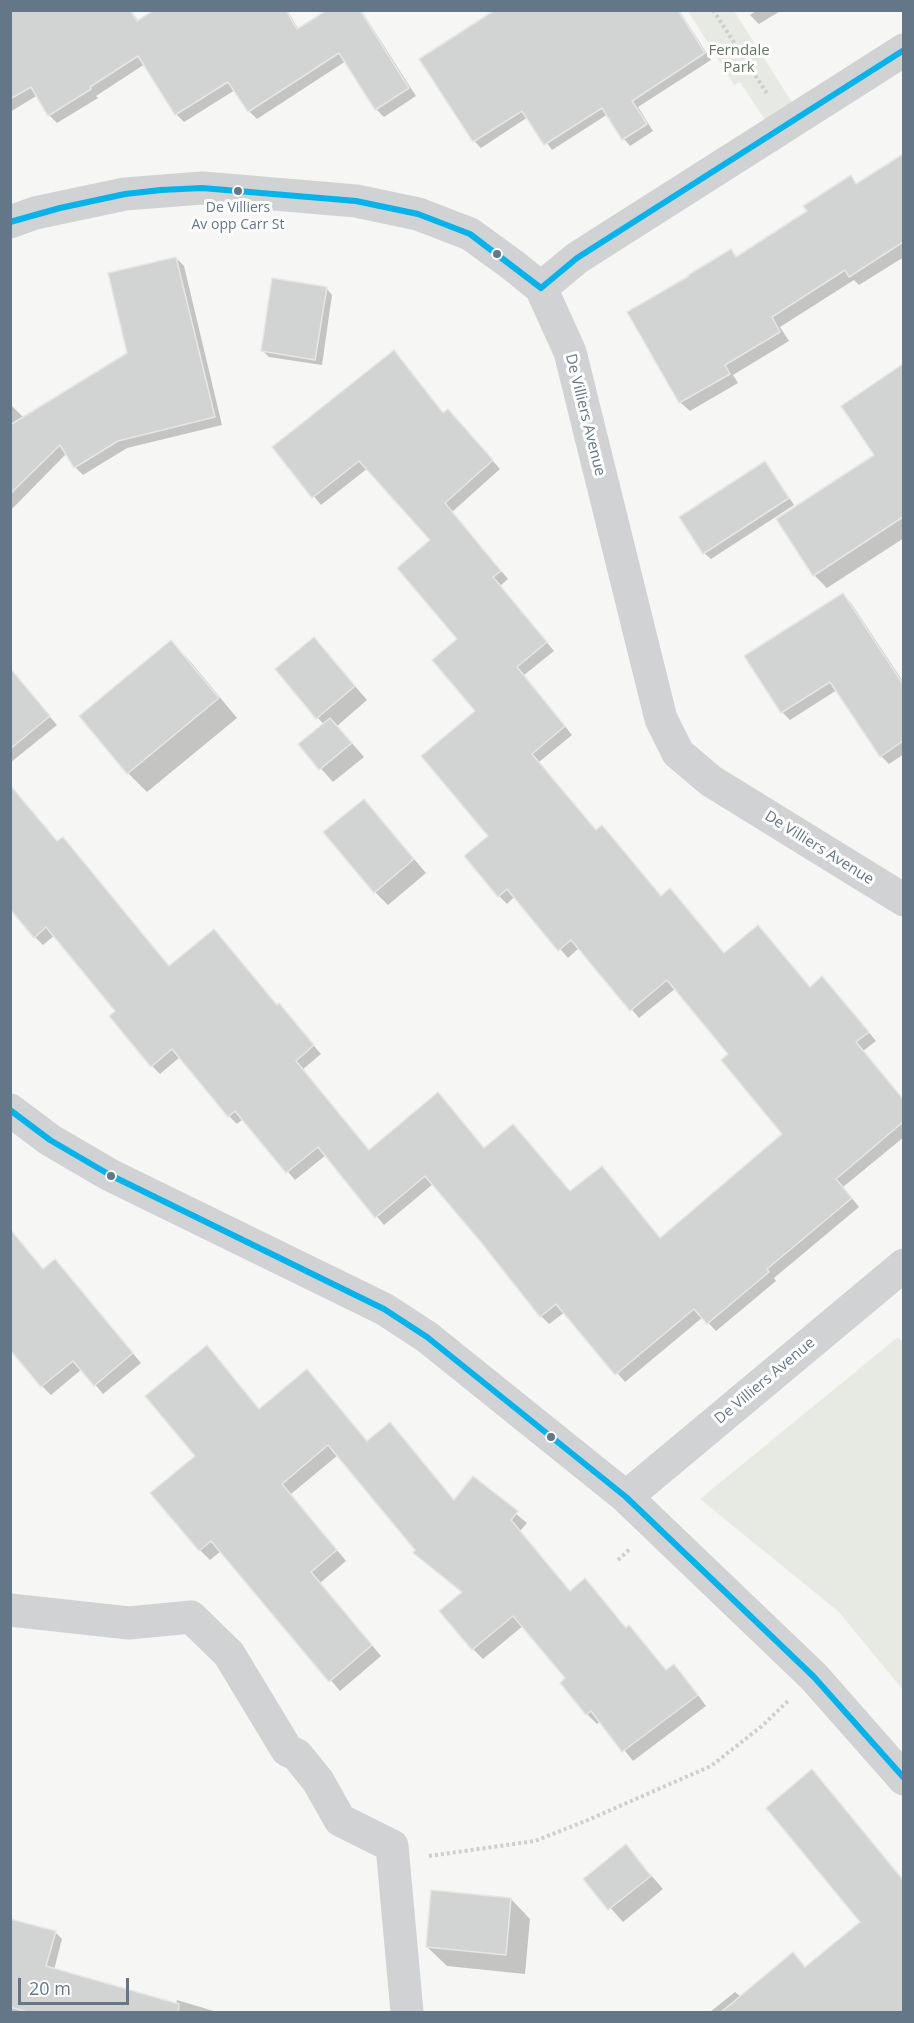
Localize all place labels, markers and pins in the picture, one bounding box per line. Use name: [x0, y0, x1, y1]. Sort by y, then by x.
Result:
marker: De Villiers Av opp Carr St: [232, 185, 244, 197]
place label: De Villiers Av opp Carr St: [191, 200, 285, 232]
unlabelled marker: [491, 248, 503, 260]
unlabelled marker: [105, 1170, 117, 1182]
unlabelled marker: [545, 1431, 557, 1443]

